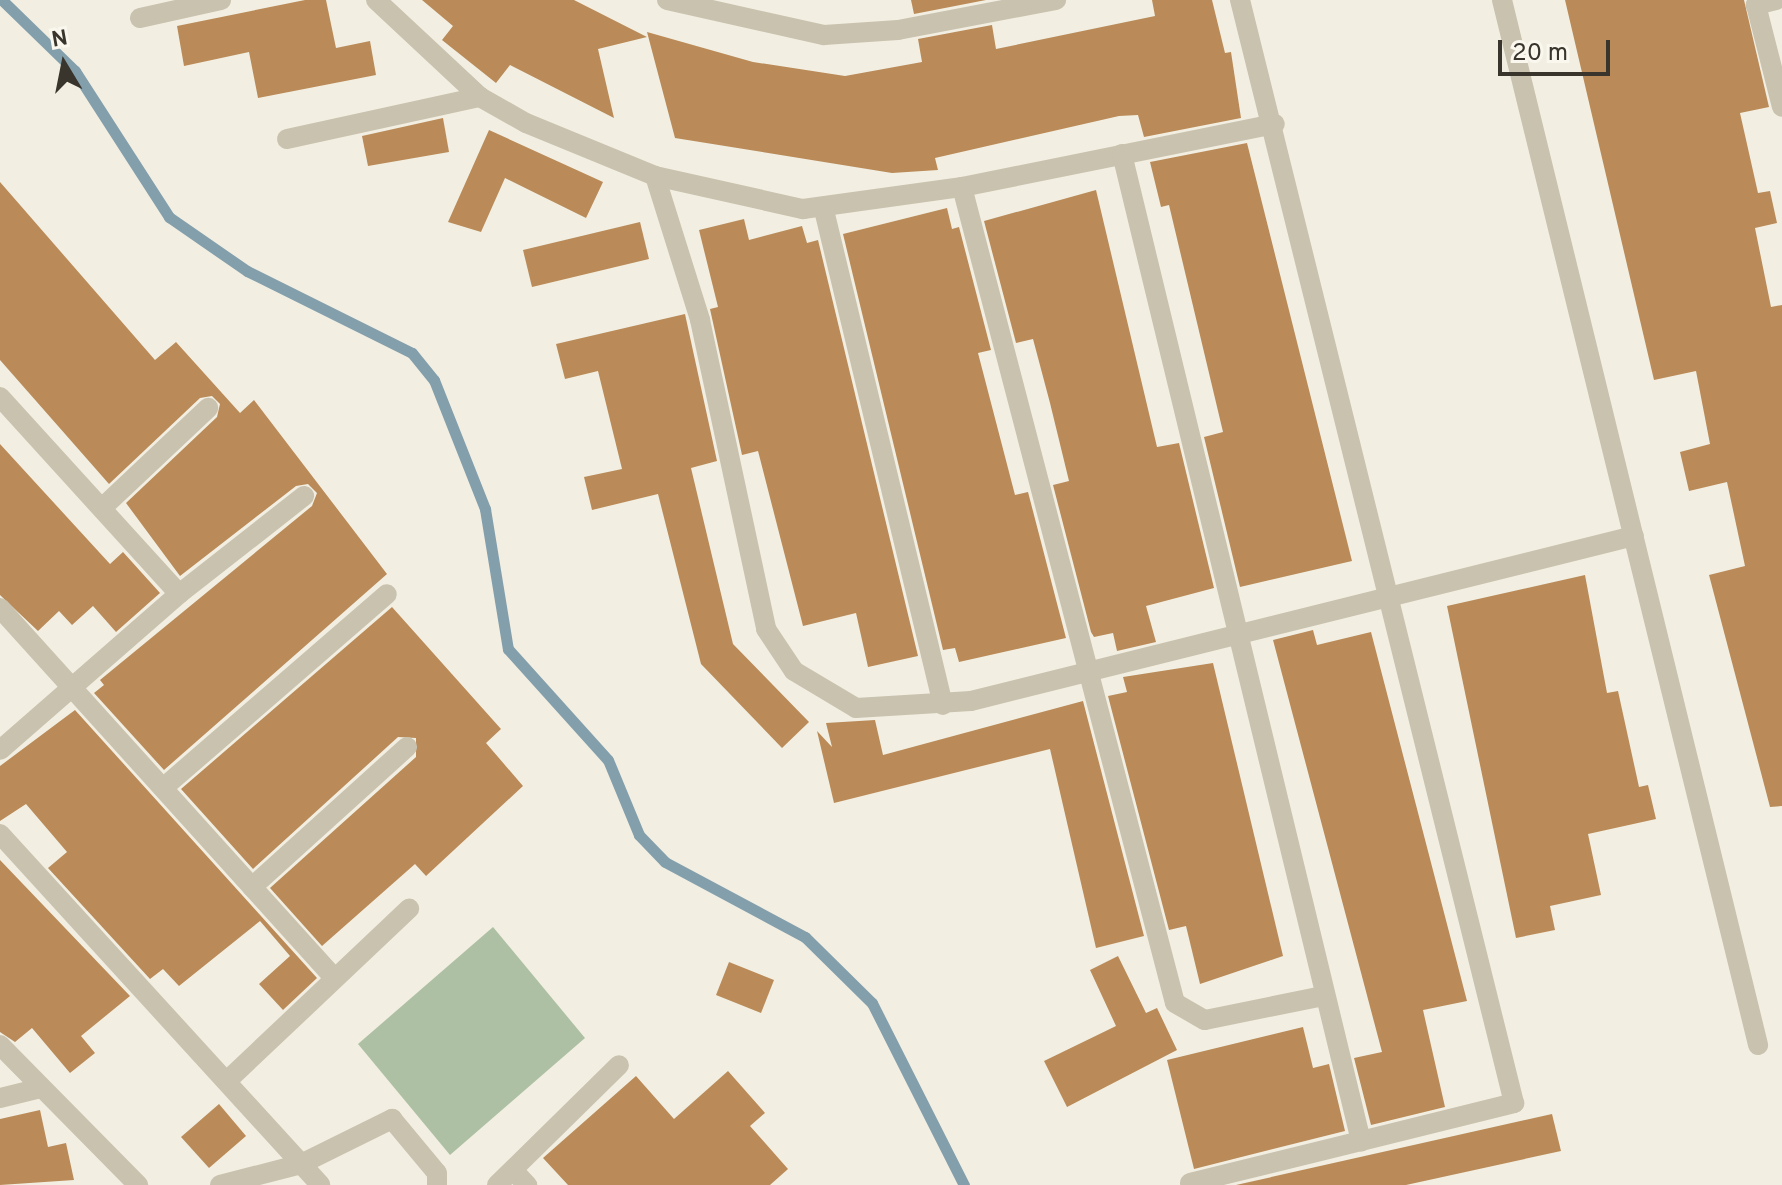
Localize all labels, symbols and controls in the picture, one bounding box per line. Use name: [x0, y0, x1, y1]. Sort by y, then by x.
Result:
north arrow: [24, 24, 104, 104]
scale bar: [1502, 24, 1614, 74]
text: N: [50, 25, 70, 55]
text: 20 m: [1512, 39, 1568, 69]

